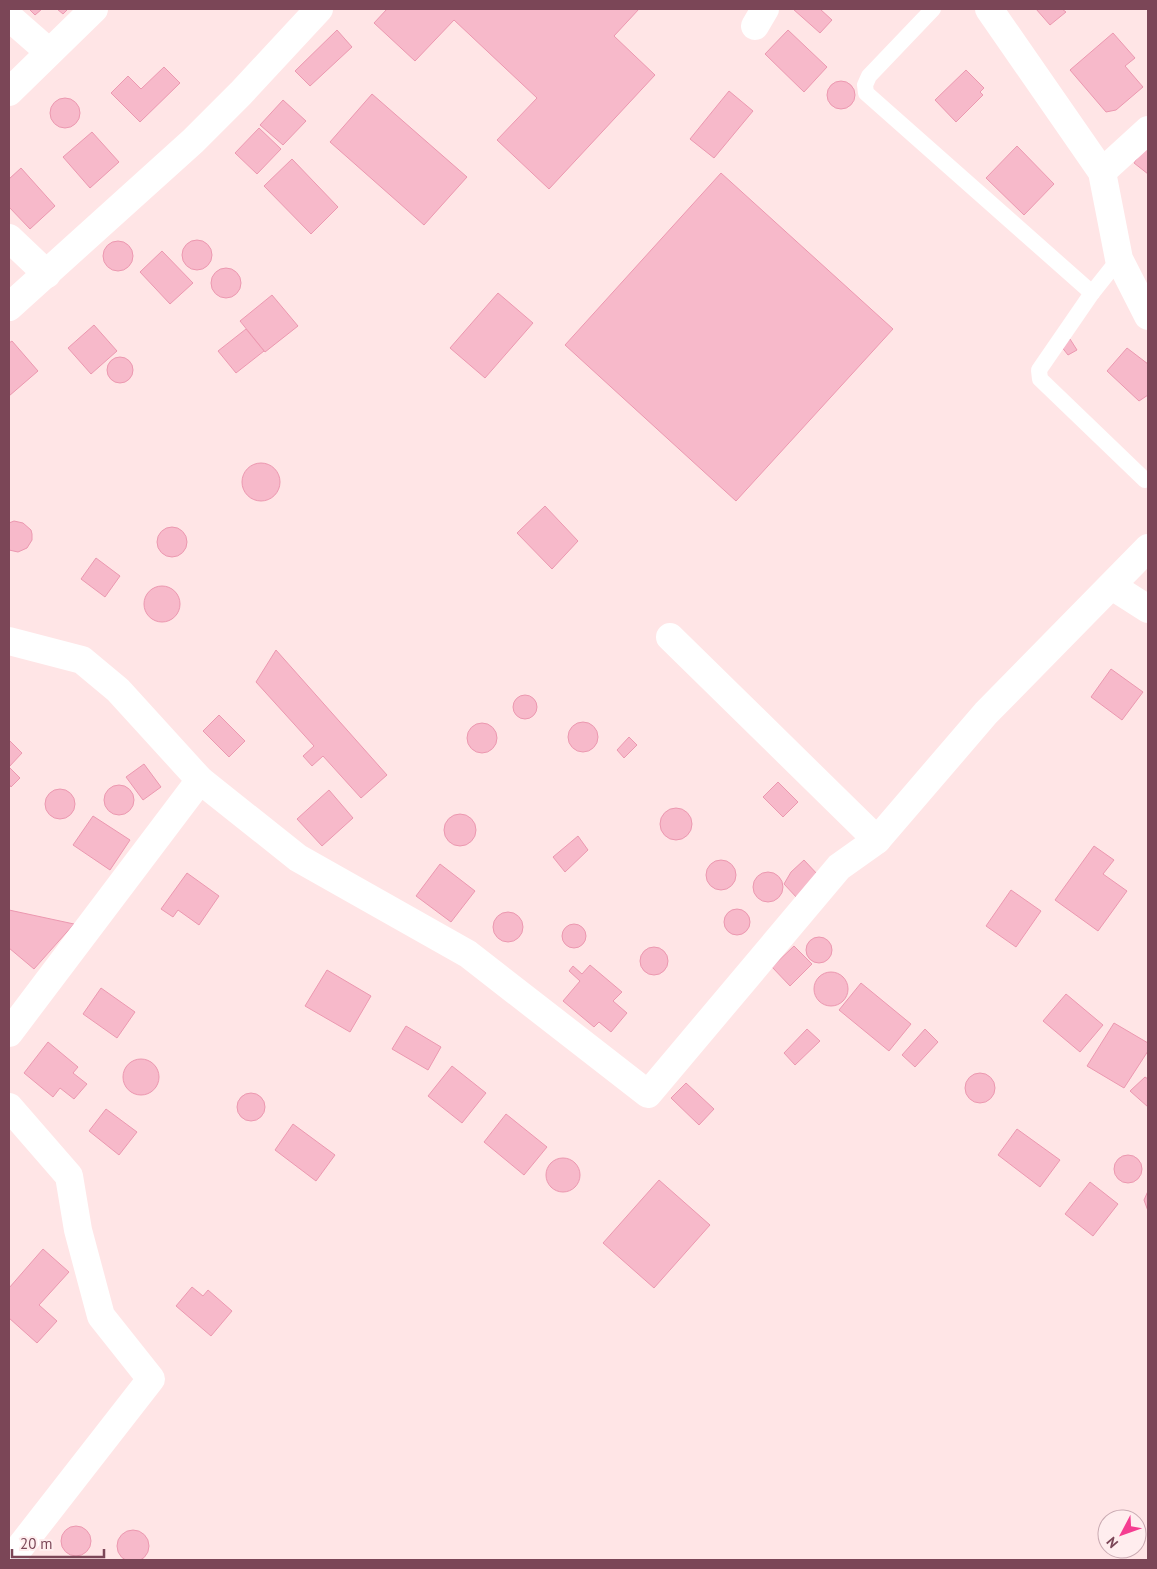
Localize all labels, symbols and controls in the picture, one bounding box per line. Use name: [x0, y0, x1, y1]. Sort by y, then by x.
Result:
north arrow: [1097, 1509, 1147, 1559]
scale bar: [12, 1526, 105, 1558]
text: N: [1102, 1533, 1122, 1552]
text: 20 m: [20, 1534, 53, 1553]

